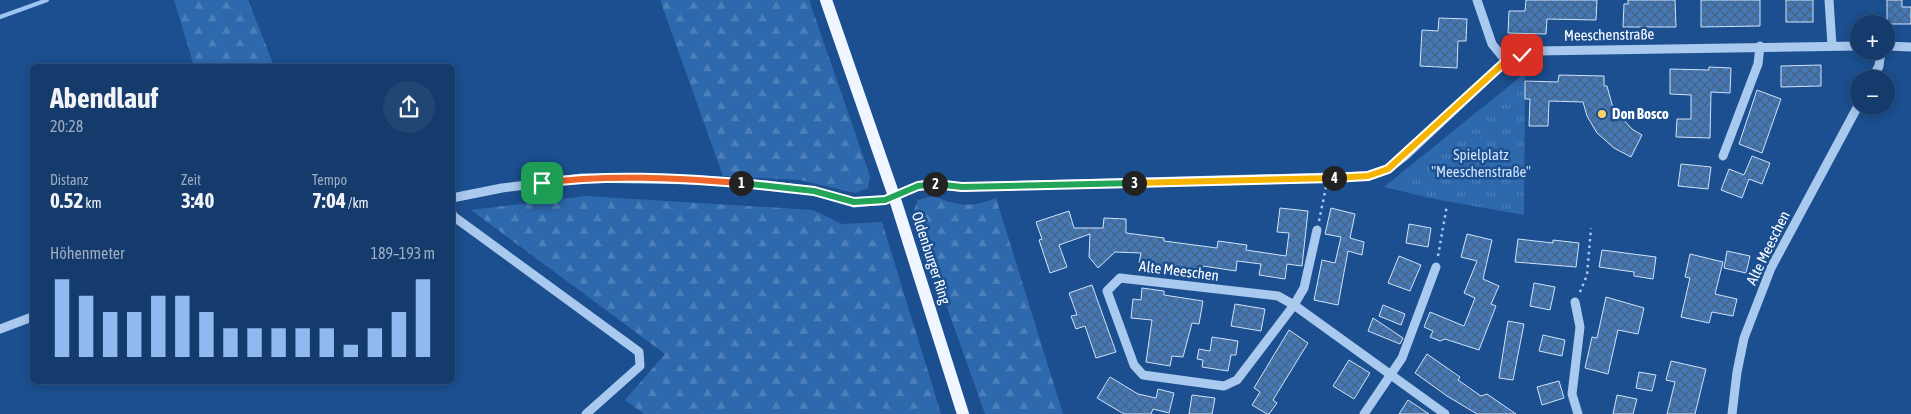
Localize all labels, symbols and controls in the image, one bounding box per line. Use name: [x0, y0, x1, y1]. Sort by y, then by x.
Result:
map controls: [1850, 15, 1895, 115]
button: +: [1850, 15, 1895, 60]
street label: Meeschenstraße: [1564, 25, 1655, 44]
pin: [1501, 34, 1543, 76]
icon: check: [1508, 41, 1536, 69]
button: −: [1850, 70, 1895, 115]
button: share: [383, 81, 435, 133]
text: Abendlauf: [50, 82, 158, 114]
place label: Don Bosco: [1612, 105, 1669, 122]
marker: Don Bosco: [1596, 108, 1608, 120]
text: 20:28: [50, 117, 83, 135]
park label: Spielplatz "Meeschenstraße": [1431, 146, 1531, 180]
pin: [521, 162, 563, 204]
pin: 4: [1322, 166, 1346, 190]
icon: arrive: [528, 169, 556, 197]
pin: 1: [728, 170, 754, 196]
pin: 3: [1122, 170, 1146, 196]
text: 4: [1331, 170, 1338, 186]
text: Distanz: [50, 172, 88, 188]
text: Zeit: [181, 172, 201, 188]
text: Tempo: [312, 172, 347, 188]
pin: 2: [922, 172, 948, 196]
text: 1: [738, 175, 745, 191]
text: 3: [1131, 175, 1138, 191]
text: 2: [932, 176, 939, 192]
text: 0.52: [50, 188, 83, 212]
text: 3:40: [181, 188, 214, 212]
text: 7:04: [312, 188, 346, 212]
text: km: [83, 195, 102, 211]
text: /km: [346, 195, 369, 211]
street label: Alte Meeschen: [1742, 208, 1793, 288]
street label: Oldenburger Ring: [909, 209, 955, 307]
text: Höhenmeter: [50, 244, 125, 262]
text: 189–193 m: [371, 244, 435, 262]
street label: Alte Meeschen: [1138, 257, 1220, 284]

